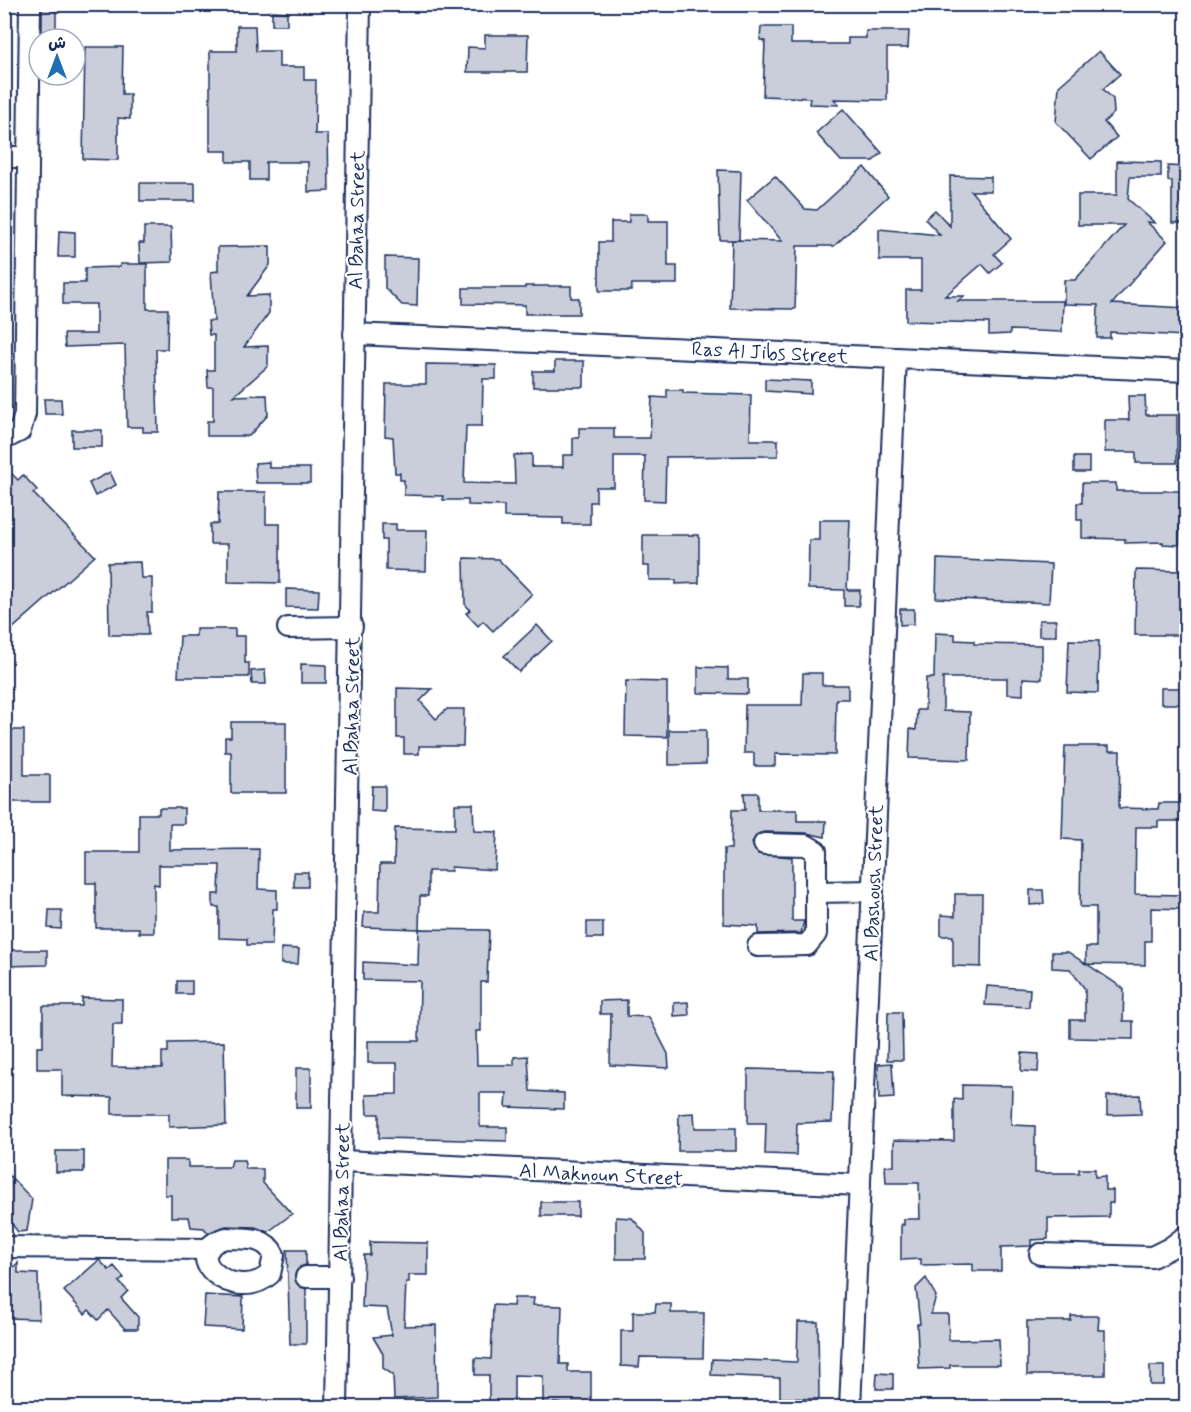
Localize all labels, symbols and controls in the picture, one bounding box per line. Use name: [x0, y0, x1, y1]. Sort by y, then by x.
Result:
north arrow: [27, 27, 87, 87]
text: ش: [48, 33, 66, 54]
street label: Al Bahaa Street: [343, 150, 372, 290]
street label: Ras Al Jibs Street: [691, 336, 849, 371]
street label: Al Bahaa Street: [338, 636, 367, 776]
street label: Al Bashoush Street: [858, 804, 891, 962]
street label: Al Bahaa Street: [328, 1122, 357, 1262]
street label: Al Maknoun Street: [518, 1158, 683, 1193]

